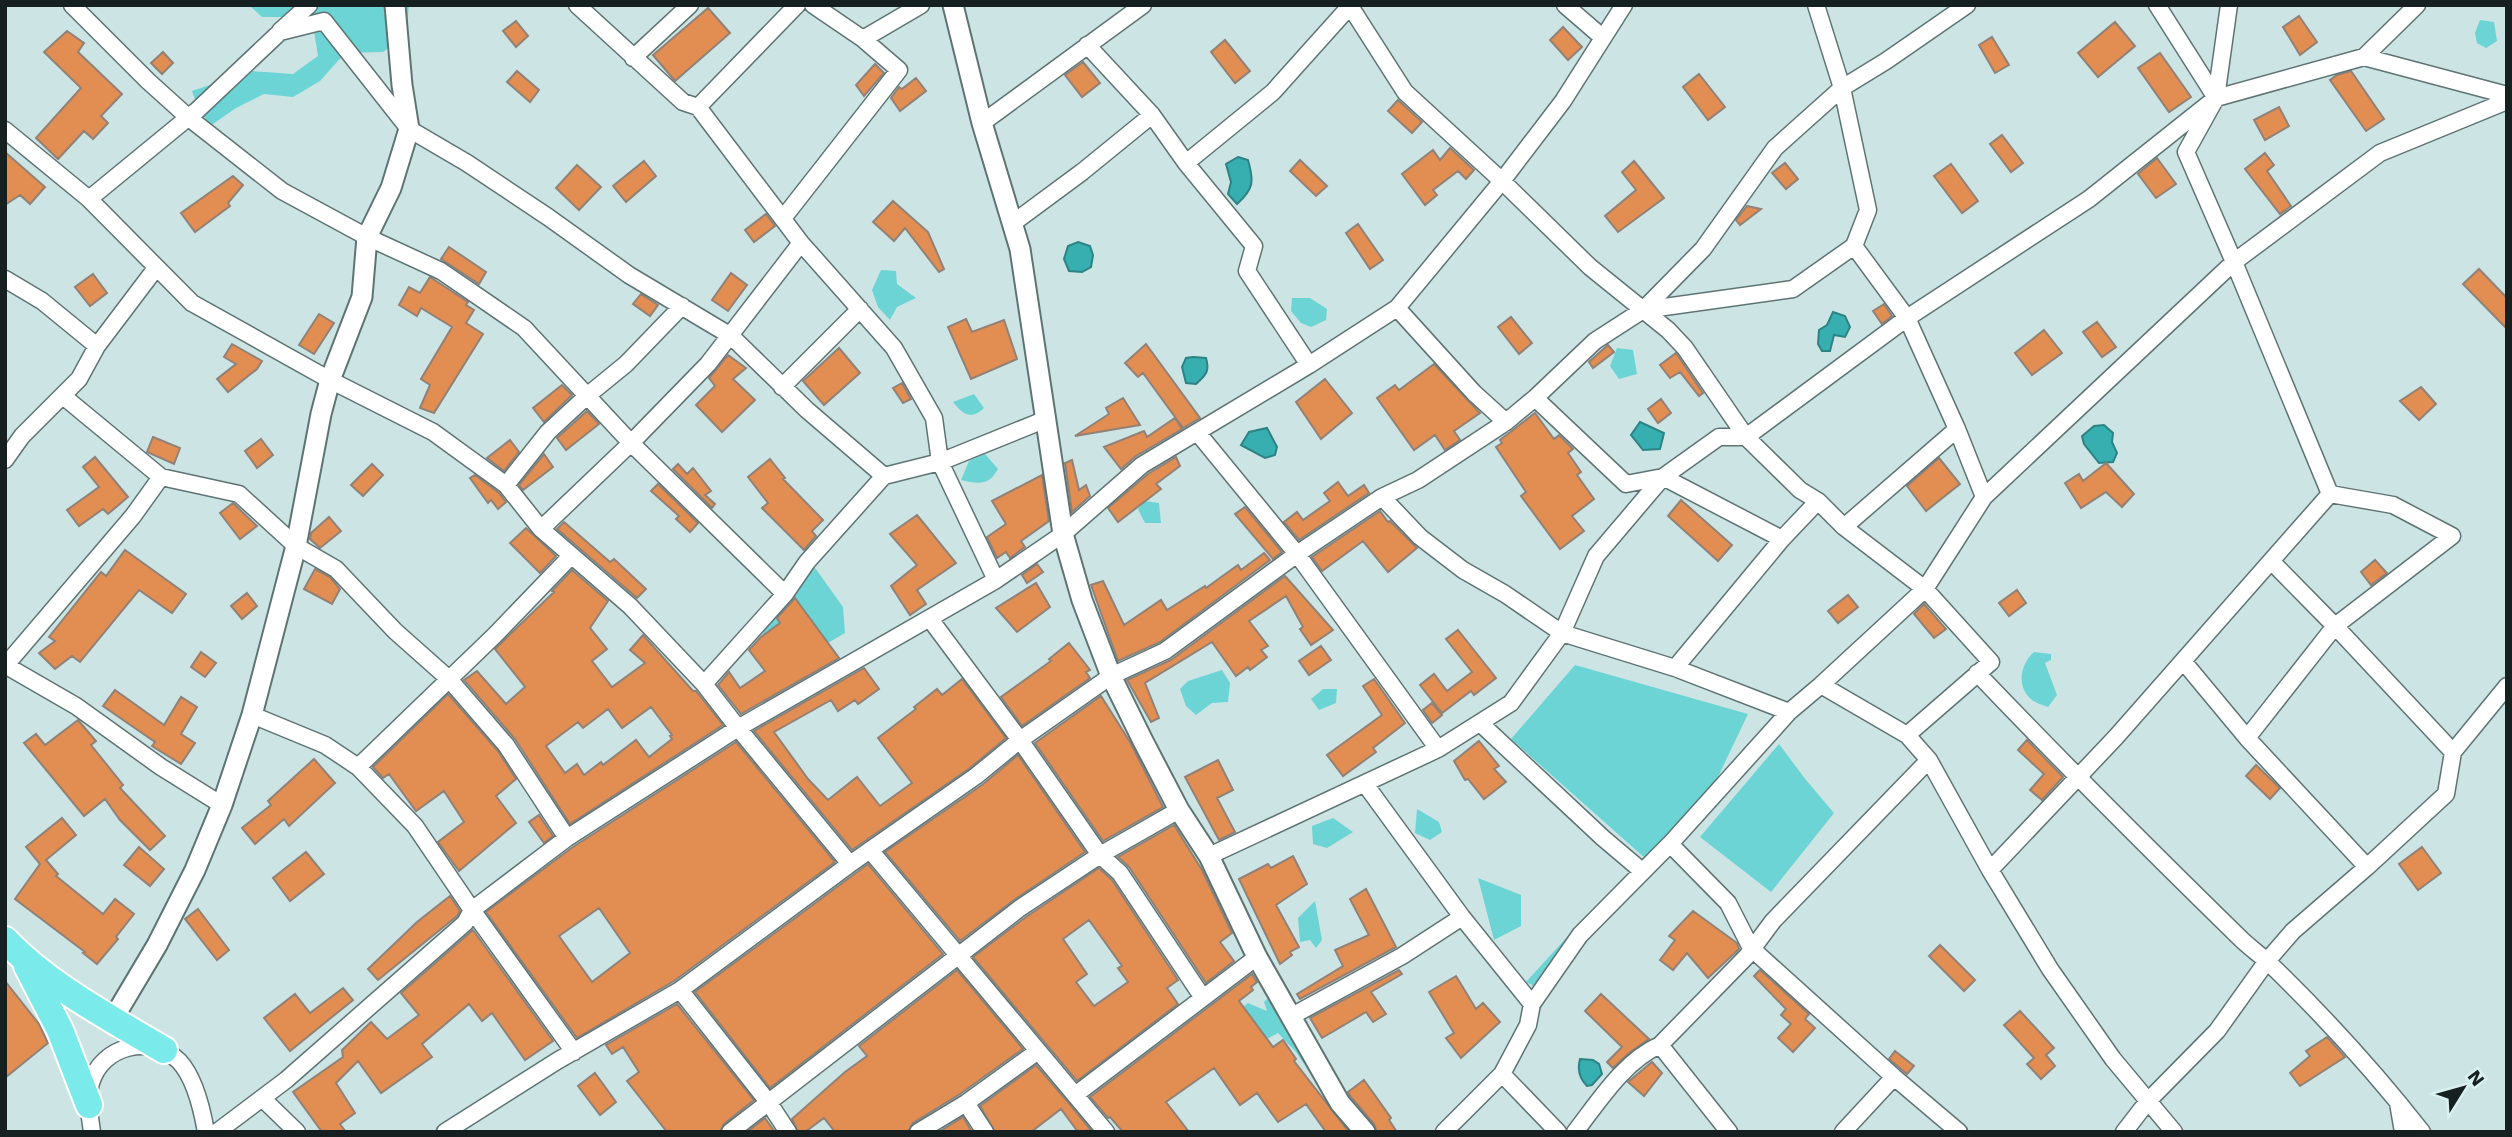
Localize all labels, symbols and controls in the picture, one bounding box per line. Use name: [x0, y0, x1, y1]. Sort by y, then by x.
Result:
north arrow: [2428, 1053, 2498, 1123]
text: N: [2463, 1066, 2490, 1091]

